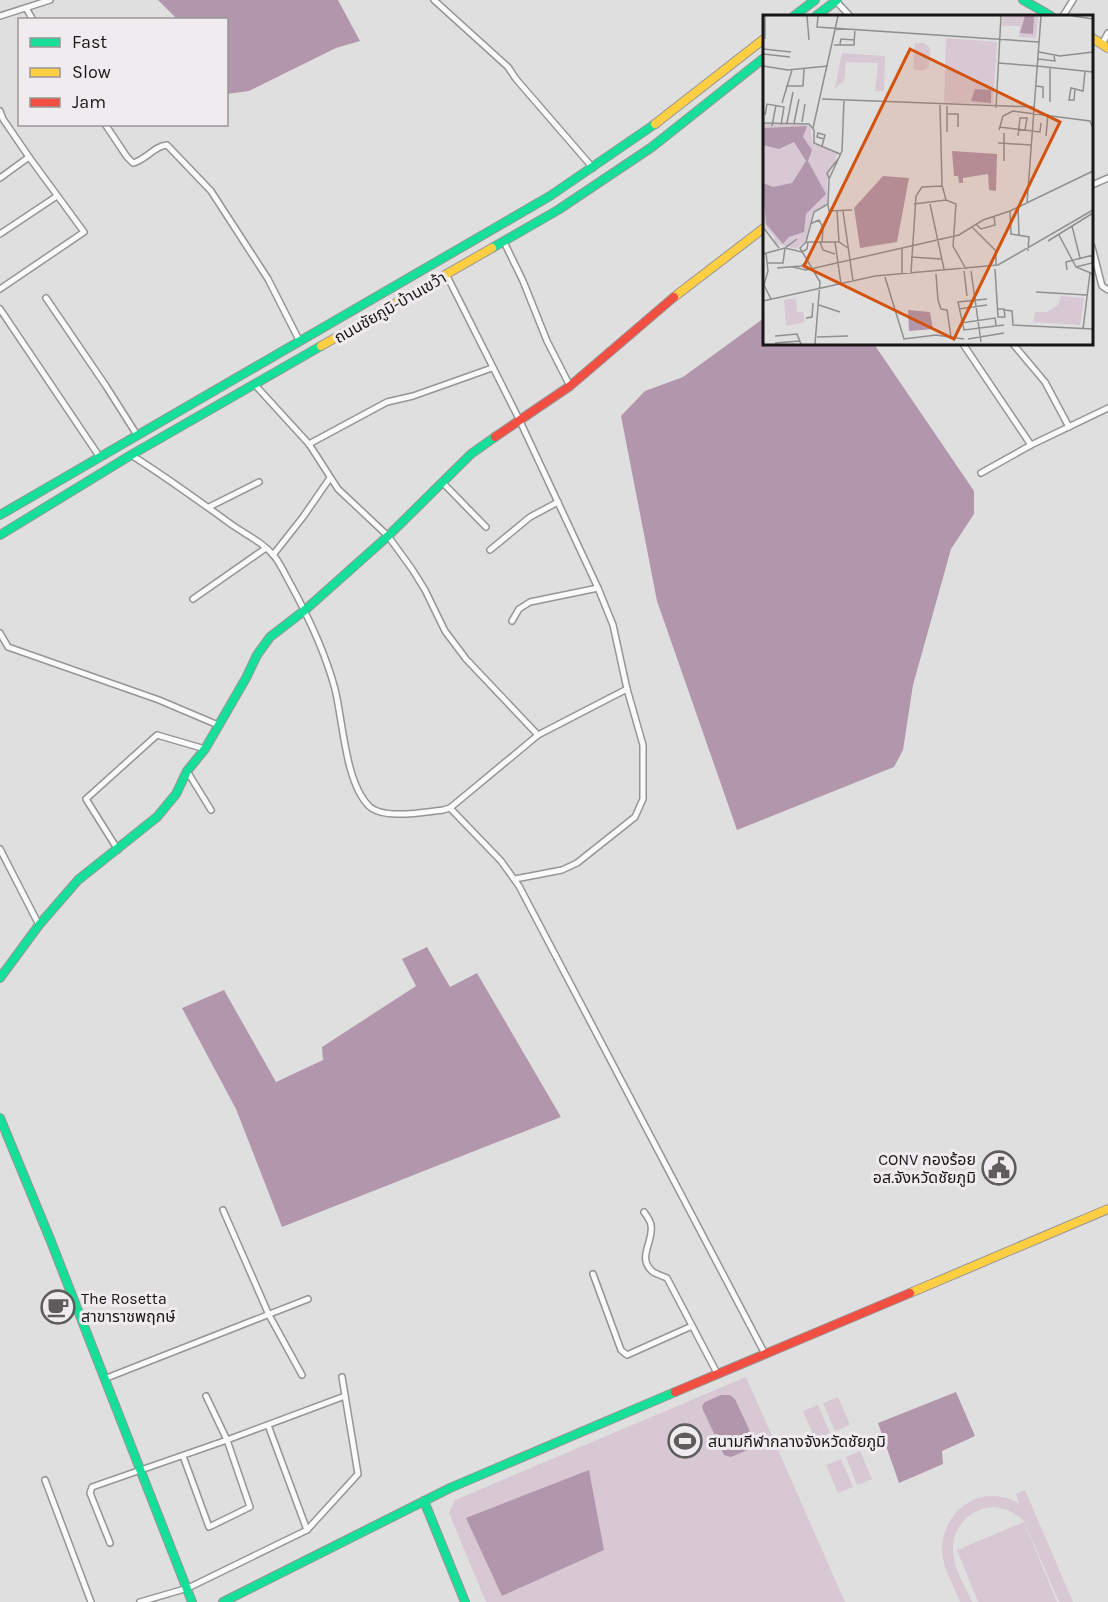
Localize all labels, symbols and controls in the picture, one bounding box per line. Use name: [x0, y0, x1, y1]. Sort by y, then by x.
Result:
inset map: [763, 15, 1093, 345]
legend: [18, 18, 228, 126]
text: Fast: [72, 31, 107, 53]
text: Slow: [72, 61, 111, 83]
text: Jam: [72, 91, 106, 113]
street label: ถนนชัยภูมิ-บ้านเขว้า: [331, 268, 450, 347]
place label: CONV กองร้อย อส.จังหวัดชัยภูมิ: [873, 1150, 976, 1187]
public building icon: CONV กองร้อย อส.จังหวัดชัยภูมิ: [981, 1150, 1017, 1186]
cafe icon: The Rosetta สาขาราชพฤกษ์: [40, 1289, 76, 1325]
place label: The Rosetta สาขาราชพฤกษ์: [81, 1289, 176, 1326]
sports icon: สนามกีฬากลางจังหวัดชัยภูมิ: [667, 1423, 703, 1459]
place label: สนามกีฬากลางจังหวัดชัยภูมิ: [708, 1432, 886, 1451]

